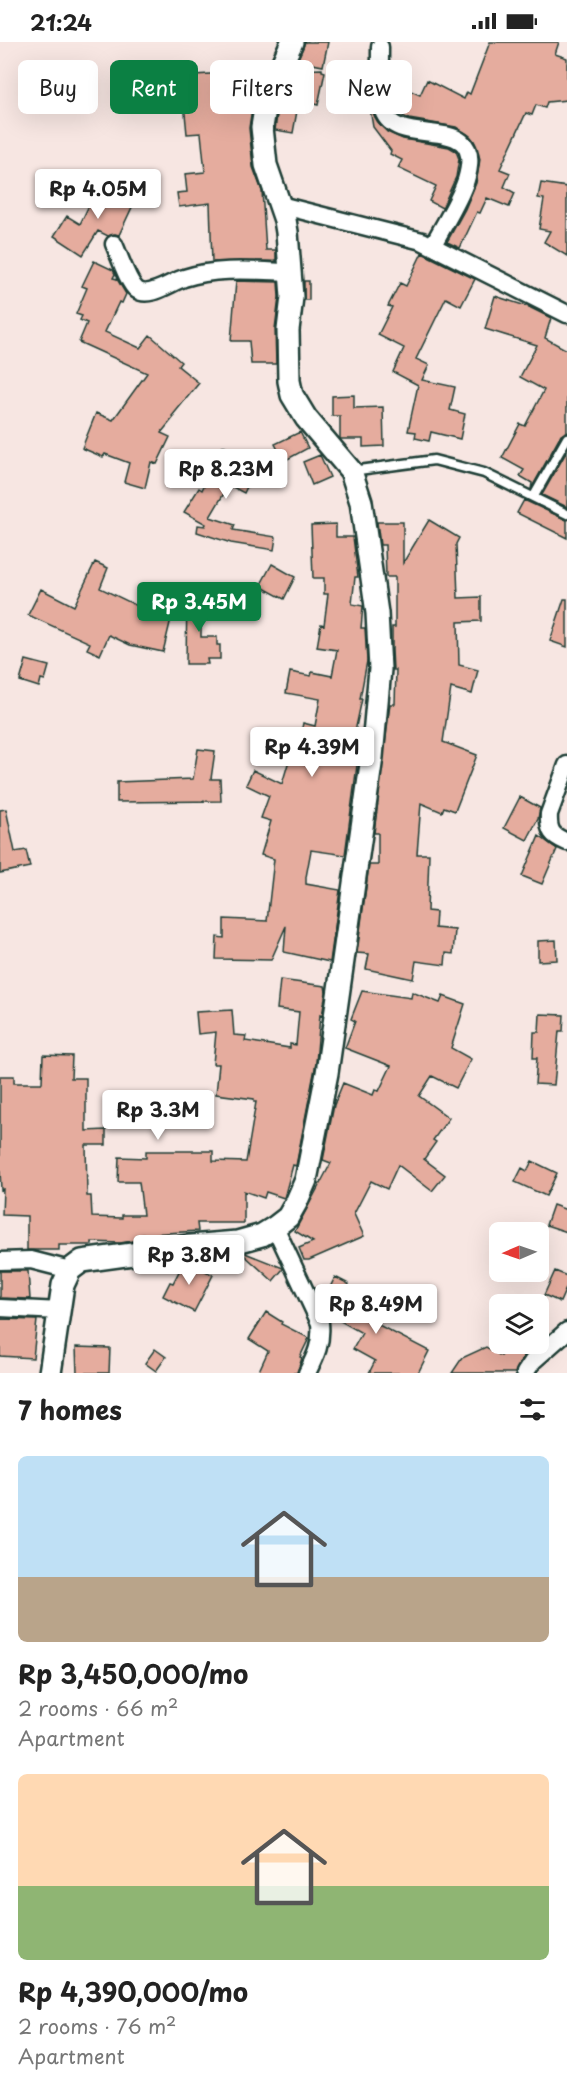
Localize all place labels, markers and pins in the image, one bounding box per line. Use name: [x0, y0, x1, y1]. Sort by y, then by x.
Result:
pin: Rp 4.05M: [36, 169, 160, 220]
pin: Rp 8.23M: [164, 449, 288, 500]
pin: Rp 3.45M: [137, 582, 261, 633]
pin: Rp 4.39M: [250, 727, 374, 778]
pin: Rp 3.3M: [103, 1090, 213, 1141]
pin: Rp 3.8M: [134, 1235, 244, 1286]
pin: Rp 8.49M: [314, 1284, 438, 1335]

